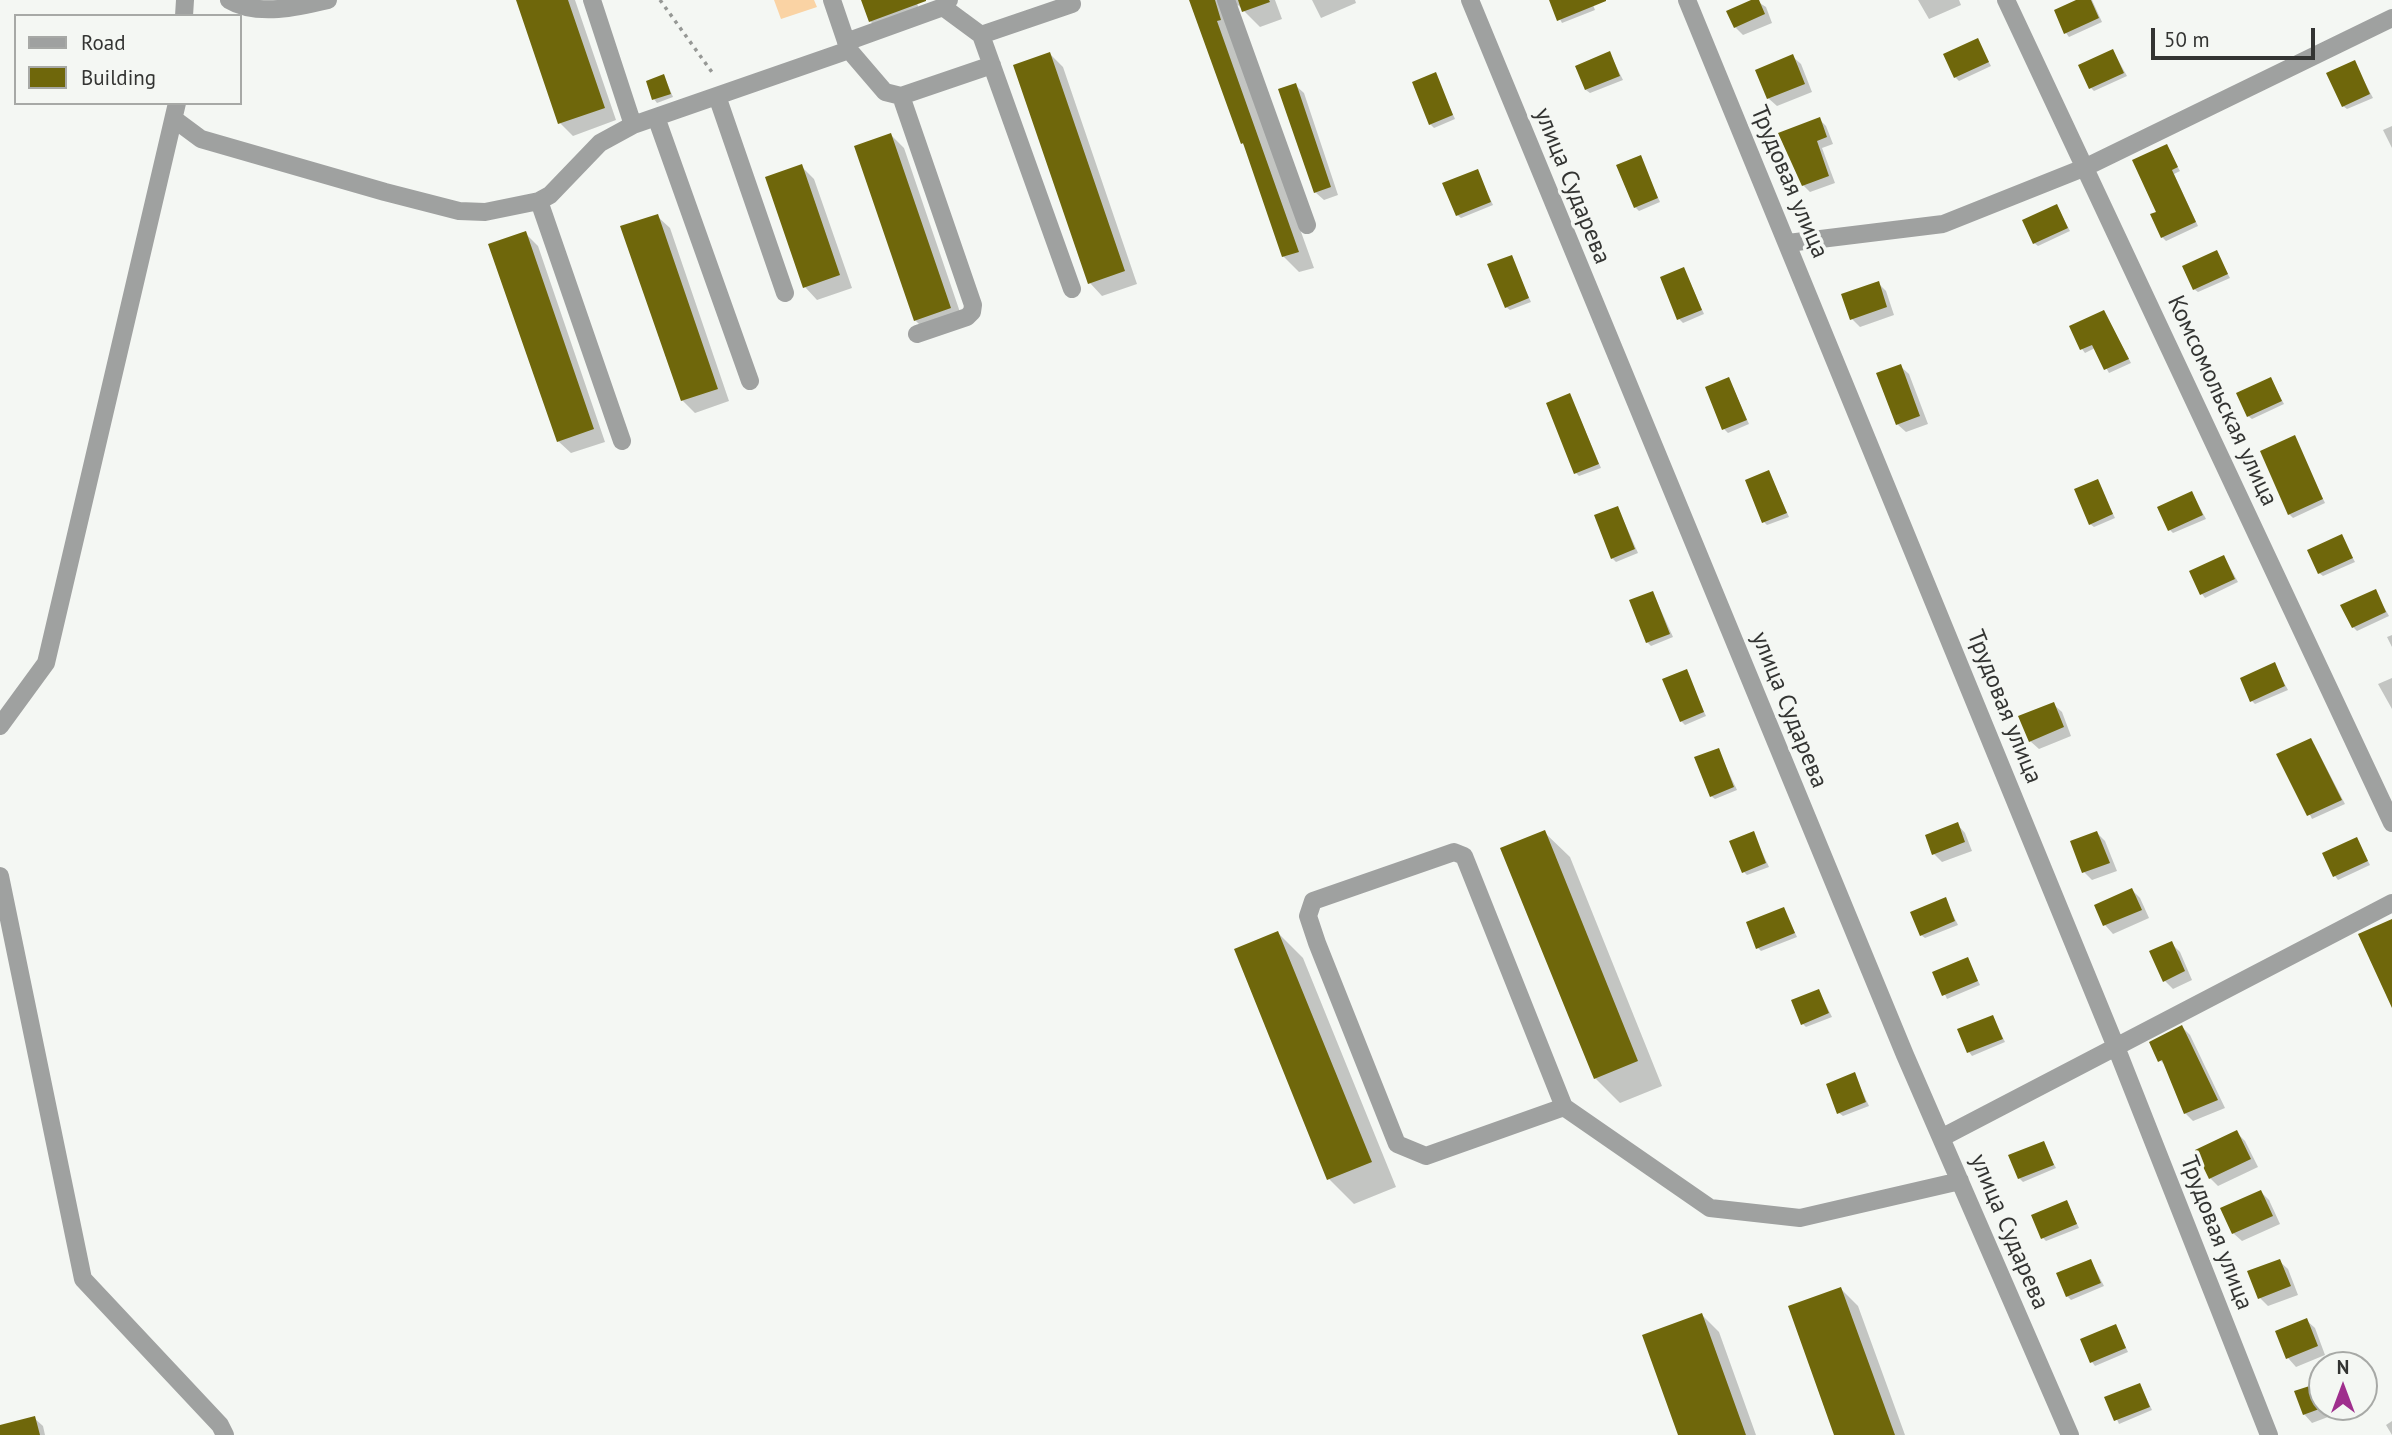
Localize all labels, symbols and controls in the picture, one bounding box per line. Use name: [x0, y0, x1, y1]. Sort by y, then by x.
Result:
legend: [14, 14, 242, 105]
scale bar: [2154, 14, 2318, 58]
text: 50 m: [2164, 26, 2210, 53]
text: Road: [81, 29, 125, 56]
text: Building: [81, 64, 156, 91]
street label: Трудовая улица: [1744, 101, 1834, 263]
street label: улица Сударева: [1528, 104, 1616, 268]
street label: Комсомольская улица: [2161, 291, 2283, 511]
street label: Трудовая улица: [1960, 626, 2048, 788]
street label: улица Сударева: [1745, 628, 1833, 792]
street label: улица Сударева: [1963, 1150, 2055, 1314]
street label: Трудовая улица: [2173, 1152, 2259, 1314]
north arrow: [2308, 1351, 2378, 1421]
text: N: [2337, 1355, 2349, 1379]

